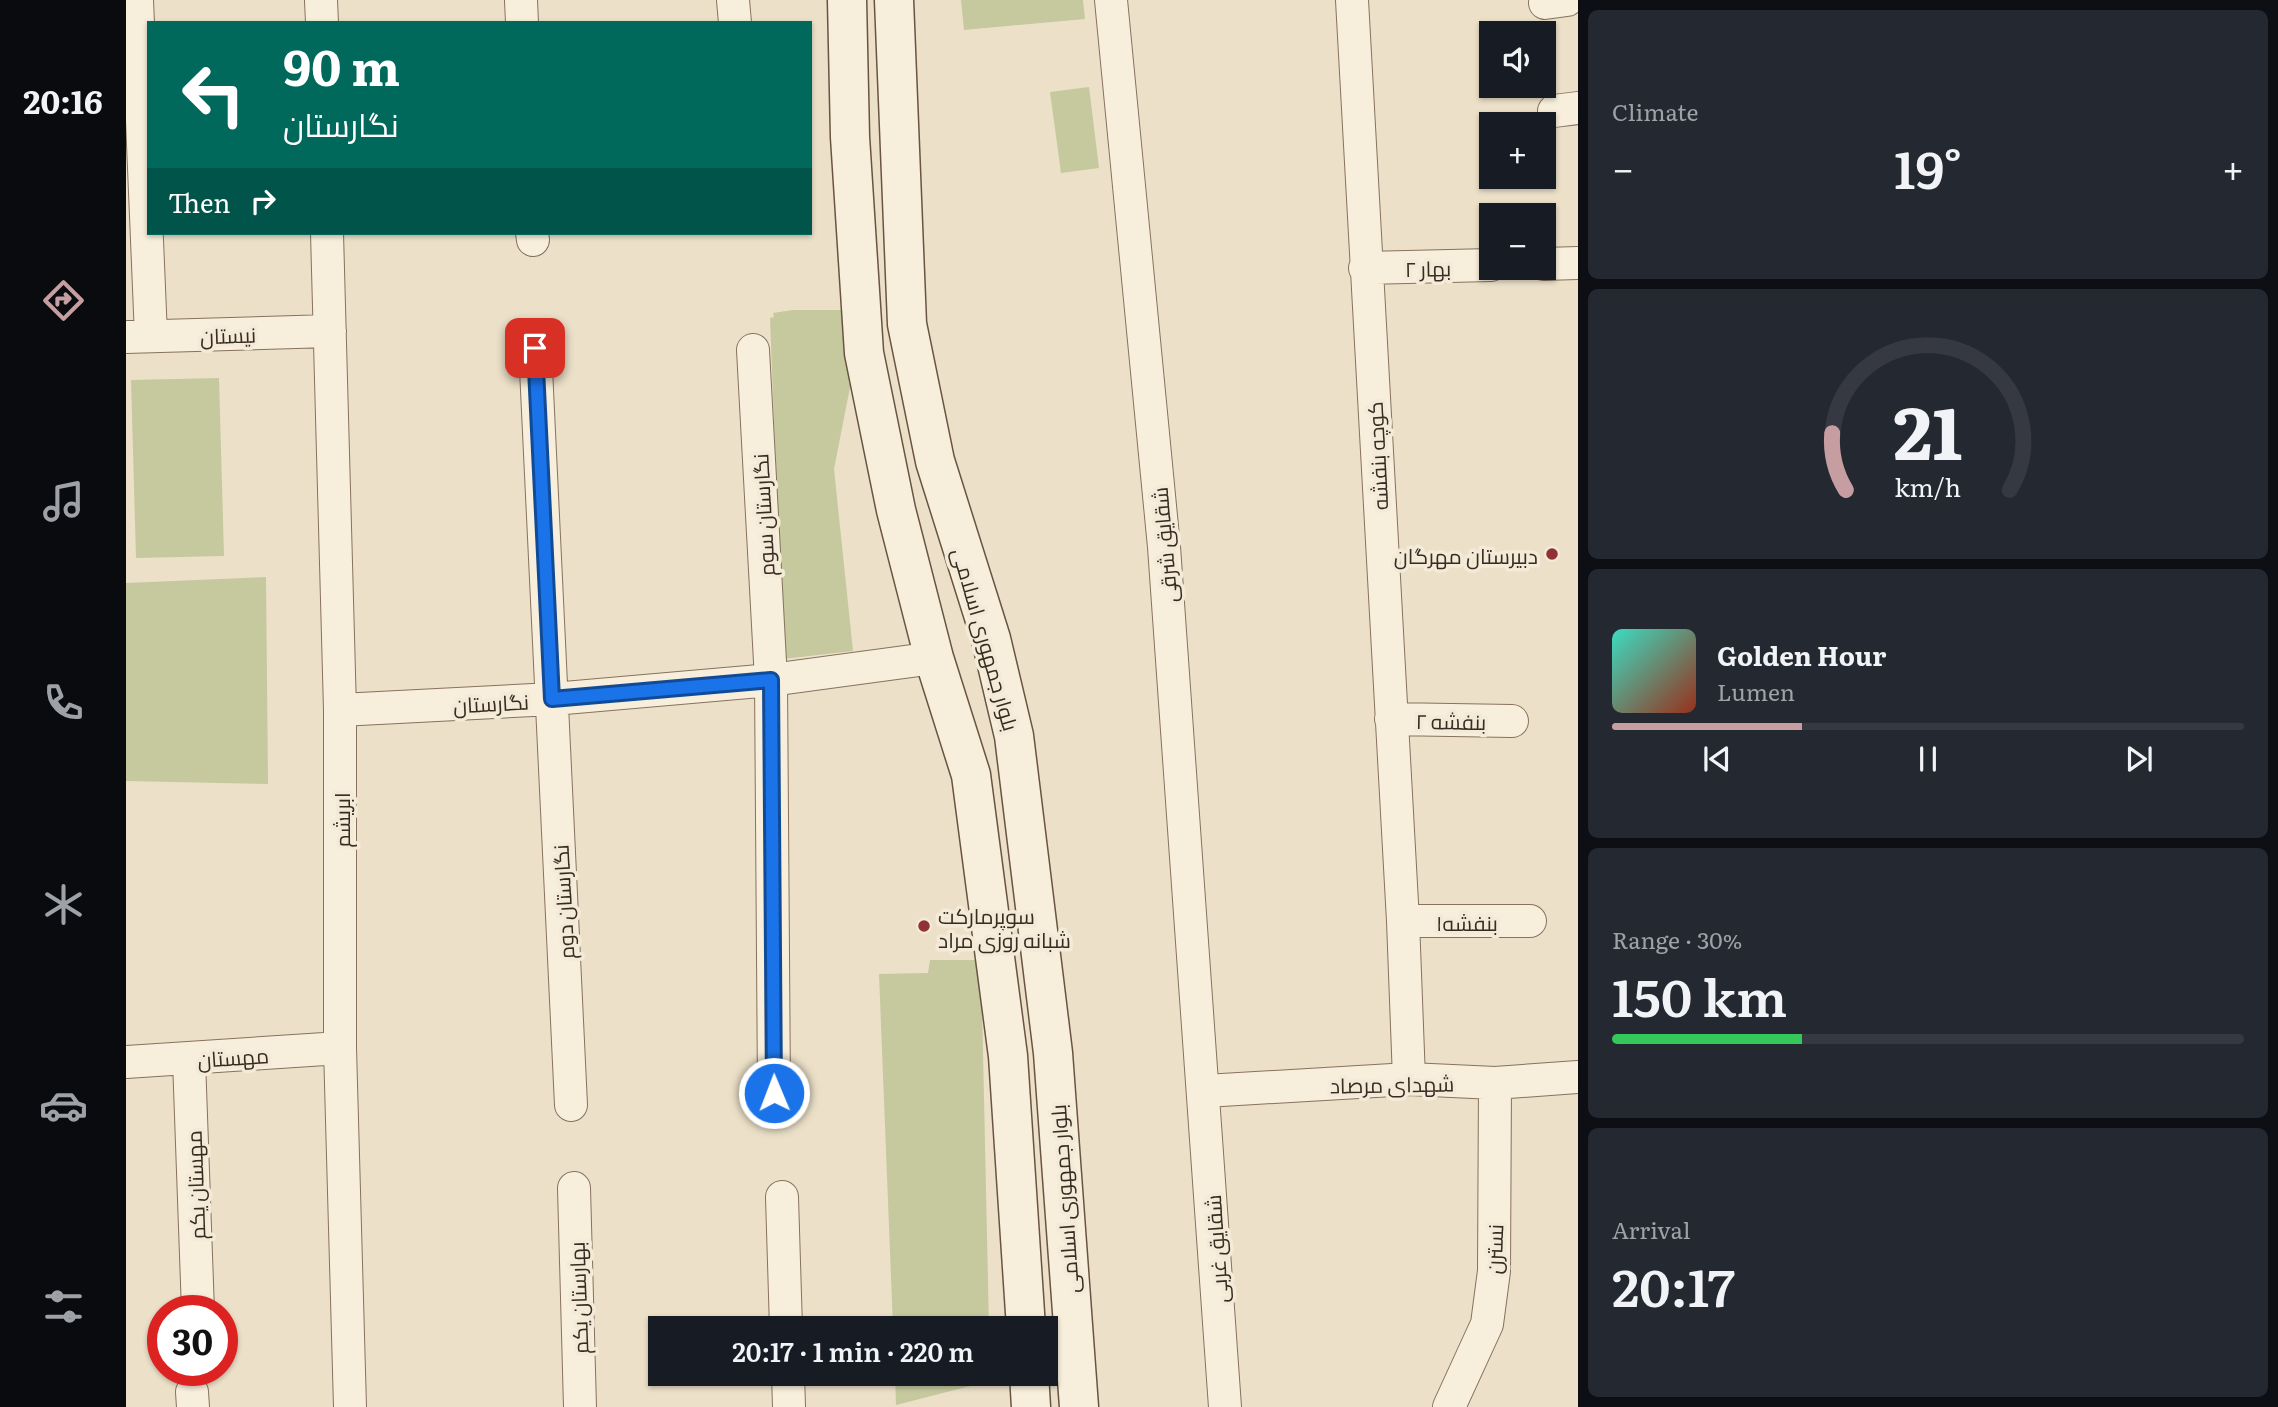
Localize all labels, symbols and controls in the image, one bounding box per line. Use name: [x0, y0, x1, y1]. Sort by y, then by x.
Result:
map controls: [1479, 21, 1556, 280]
button: sound: [1479, 21, 1556, 98]
text: 90 m: [283, 28, 400, 101]
icon: left: [168, 49, 259, 140]
text: 20:16: [23, 76, 103, 124]
text: Climate: [1612, 94, 1698, 128]
text: نگارستان: [283, 99, 399, 147]
button: +: [1479, 112, 1556, 189]
text: 19°: [1894, 128, 1962, 205]
text: −: [1612, 138, 1634, 195]
text: +: [2222, 138, 2244, 195]
text: Then: [168, 182, 230, 221]
icon: right: [244, 182, 282, 220]
button: −: [1479, 203, 1556, 280]
street label: بهار ۲: [1404, 251, 1452, 283]
icon: directions: [39, 276, 88, 325]
street label: نیستان: [199, 318, 257, 350]
pin: [505, 318, 565, 378]
icon: arrive: [516, 329, 554, 367]
text: 21: [1893, 375, 1963, 483]
street label: کوچه بنفشه: [1358, 401, 1395, 511]
street label: نگارستان سوم: [743, 453, 782, 577]
text: km/h: [1895, 468, 1961, 505]
icon: music: [39, 477, 88, 526]
street label: شقایق شرقی: [1143, 486, 1183, 604]
place label: دبیرستان مهرگان: [1394, 539, 1538, 570]
street label: بلوار جمهوری اسلامی: [946, 544, 1028, 734]
marker: دبیرستان مهرگان: [1544, 546, 1560, 562]
text: Golden Hour: [1717, 635, 1886, 674]
text: Lumen: [1717, 674, 1795, 708]
icon: phone: [39, 678, 88, 727]
street label: نگارستان: [452, 685, 530, 719]
street label: بنفشه ۲: [1415, 704, 1487, 736]
icon: previous: [1698, 740, 1736, 778]
icon: pause: [1909, 740, 1947, 778]
icon: next: [2120, 740, 2158, 778]
street label: ابریشم: [325, 792, 357, 848]
street label: نگارستان دوم: [544, 844, 581, 960]
icon: climate: [39, 880, 88, 929]
place label: سوپرمارکت شبانه روزی مراد: [938, 899, 1071, 954]
street label: بنفشه۱: [1436, 906, 1498, 937]
marker: سوپرمارکت شبانه روزی مراد: [916, 918, 932, 934]
text: Range · 30%: [1612, 922, 1742, 956]
text: 150 km: [1612, 956, 1787, 1033]
street label: مهستان: [196, 1038, 270, 1074]
position arrow: [737, 1056, 811, 1130]
street label: شهدای مرصاد: [1330, 1066, 1454, 1100]
icon: car: [39, 1081, 88, 1130]
street label: بلوار جمهوری اسلامی: [1041, 1104, 1085, 1294]
street label: مهستان یکم: [177, 1130, 212, 1240]
street label: شقایق غربی: [1196, 1194, 1234, 1304]
text: Arrival: [1612, 1212, 1691, 1246]
street label: نسترن: [1477, 1223, 1509, 1275]
street label: بهارستان یکم: [560, 1241, 595, 1355]
text: 20:17: [1612, 1246, 1735, 1323]
icon: filters: [39, 1282, 88, 1331]
speed limit sign: 30: [147, 1295, 238, 1386]
text: 20:17 · 1 min · 220 m: [732, 1331, 974, 1370]

